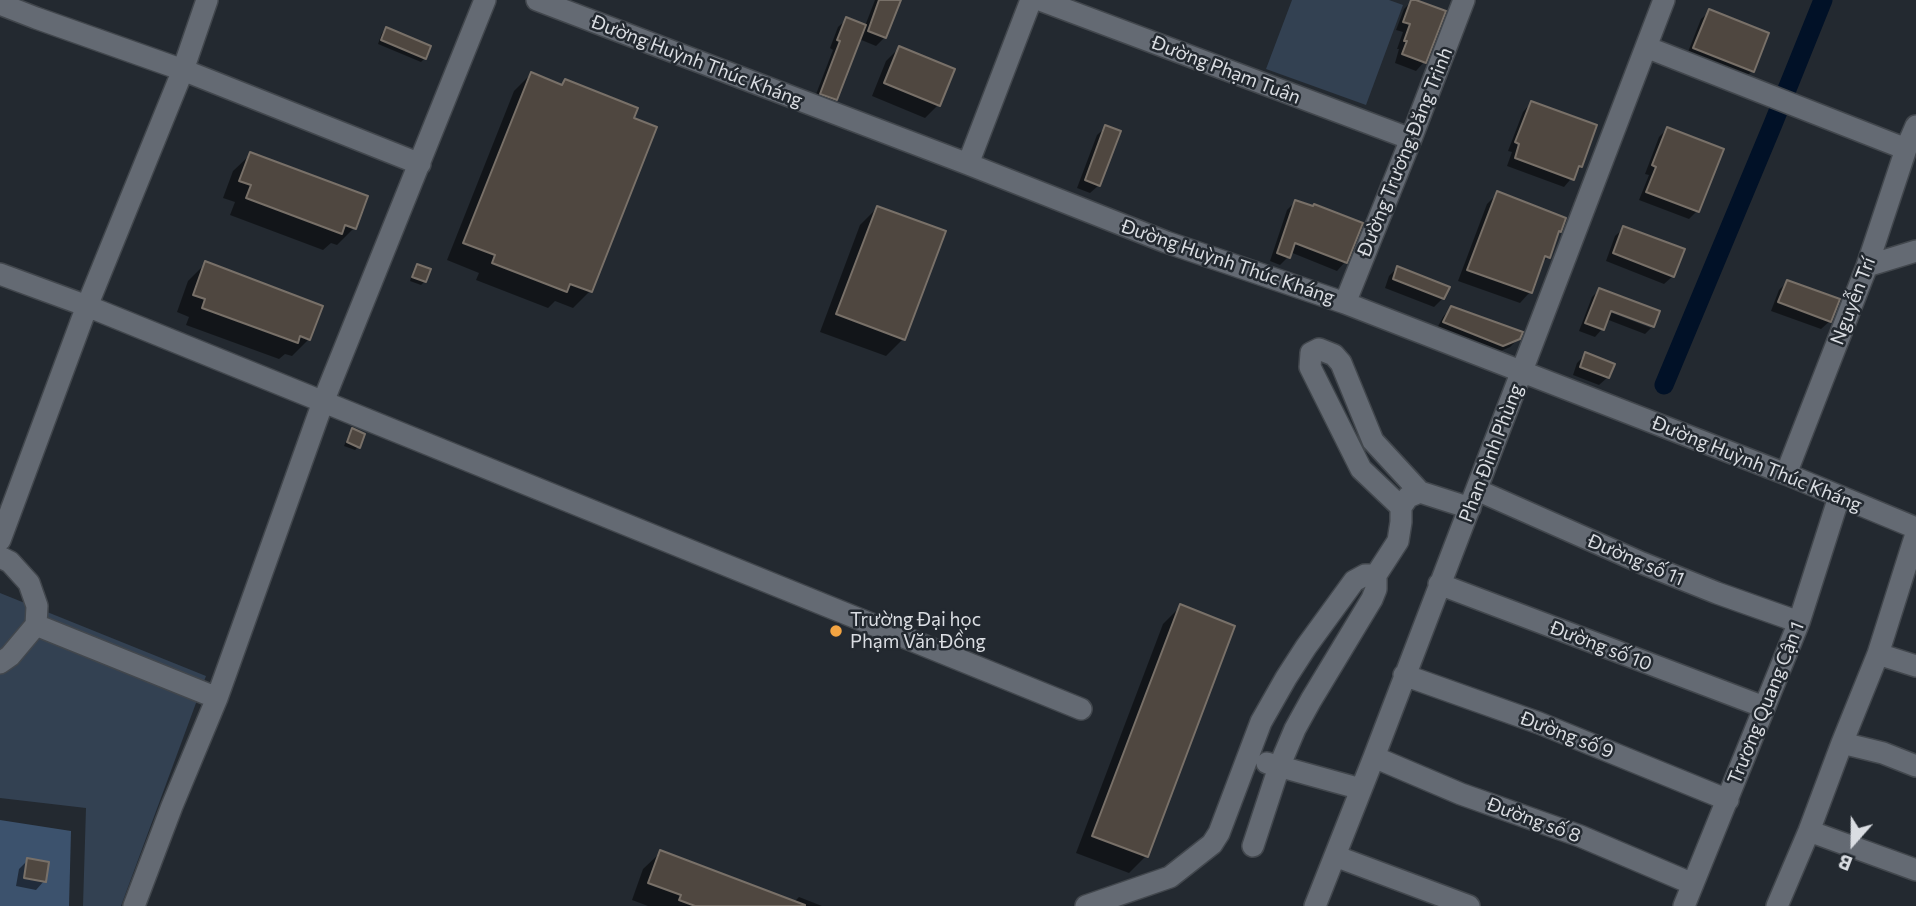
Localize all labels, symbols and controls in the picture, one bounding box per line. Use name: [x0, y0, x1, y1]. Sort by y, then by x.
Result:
street label: Đường Huỳnh Thúc Kháng: [588, 10, 806, 112]
street label: Đường Phạm Tuân: [1148, 31, 1304, 109]
street label: Đường Trương Đăng Trinh: [1353, 44, 1457, 260]
street label: Đường Huỳnh Thúc Kháng: [1118, 215, 1338, 309]
street label: Nguyễn Trí: [1826, 254, 1880, 348]
street label: Phan Đình Phùng: [1454, 381, 1528, 525]
street label: Đường Huỳnh Thúc Kháng: [1649, 411, 1865, 517]
street label: Đường số 11: [1584, 529, 1688, 591]
place label: Trường Đại học Phạm Văn Đồng: [850, 609, 986, 653]
street label: Đường số 10: [1547, 616, 1655, 676]
street label: Trương Quang Cận 1: [1723, 618, 1809, 788]
marker: Trường Đại học Phạm Văn Đồng: [828, 623, 844, 639]
street label: Đường số 9: [1517, 707, 1617, 763]
street label: Đường số 8: [1484, 793, 1584, 847]
north arrow: [1818, 808, 1888, 878]
text: B: [1835, 850, 1855, 876]

